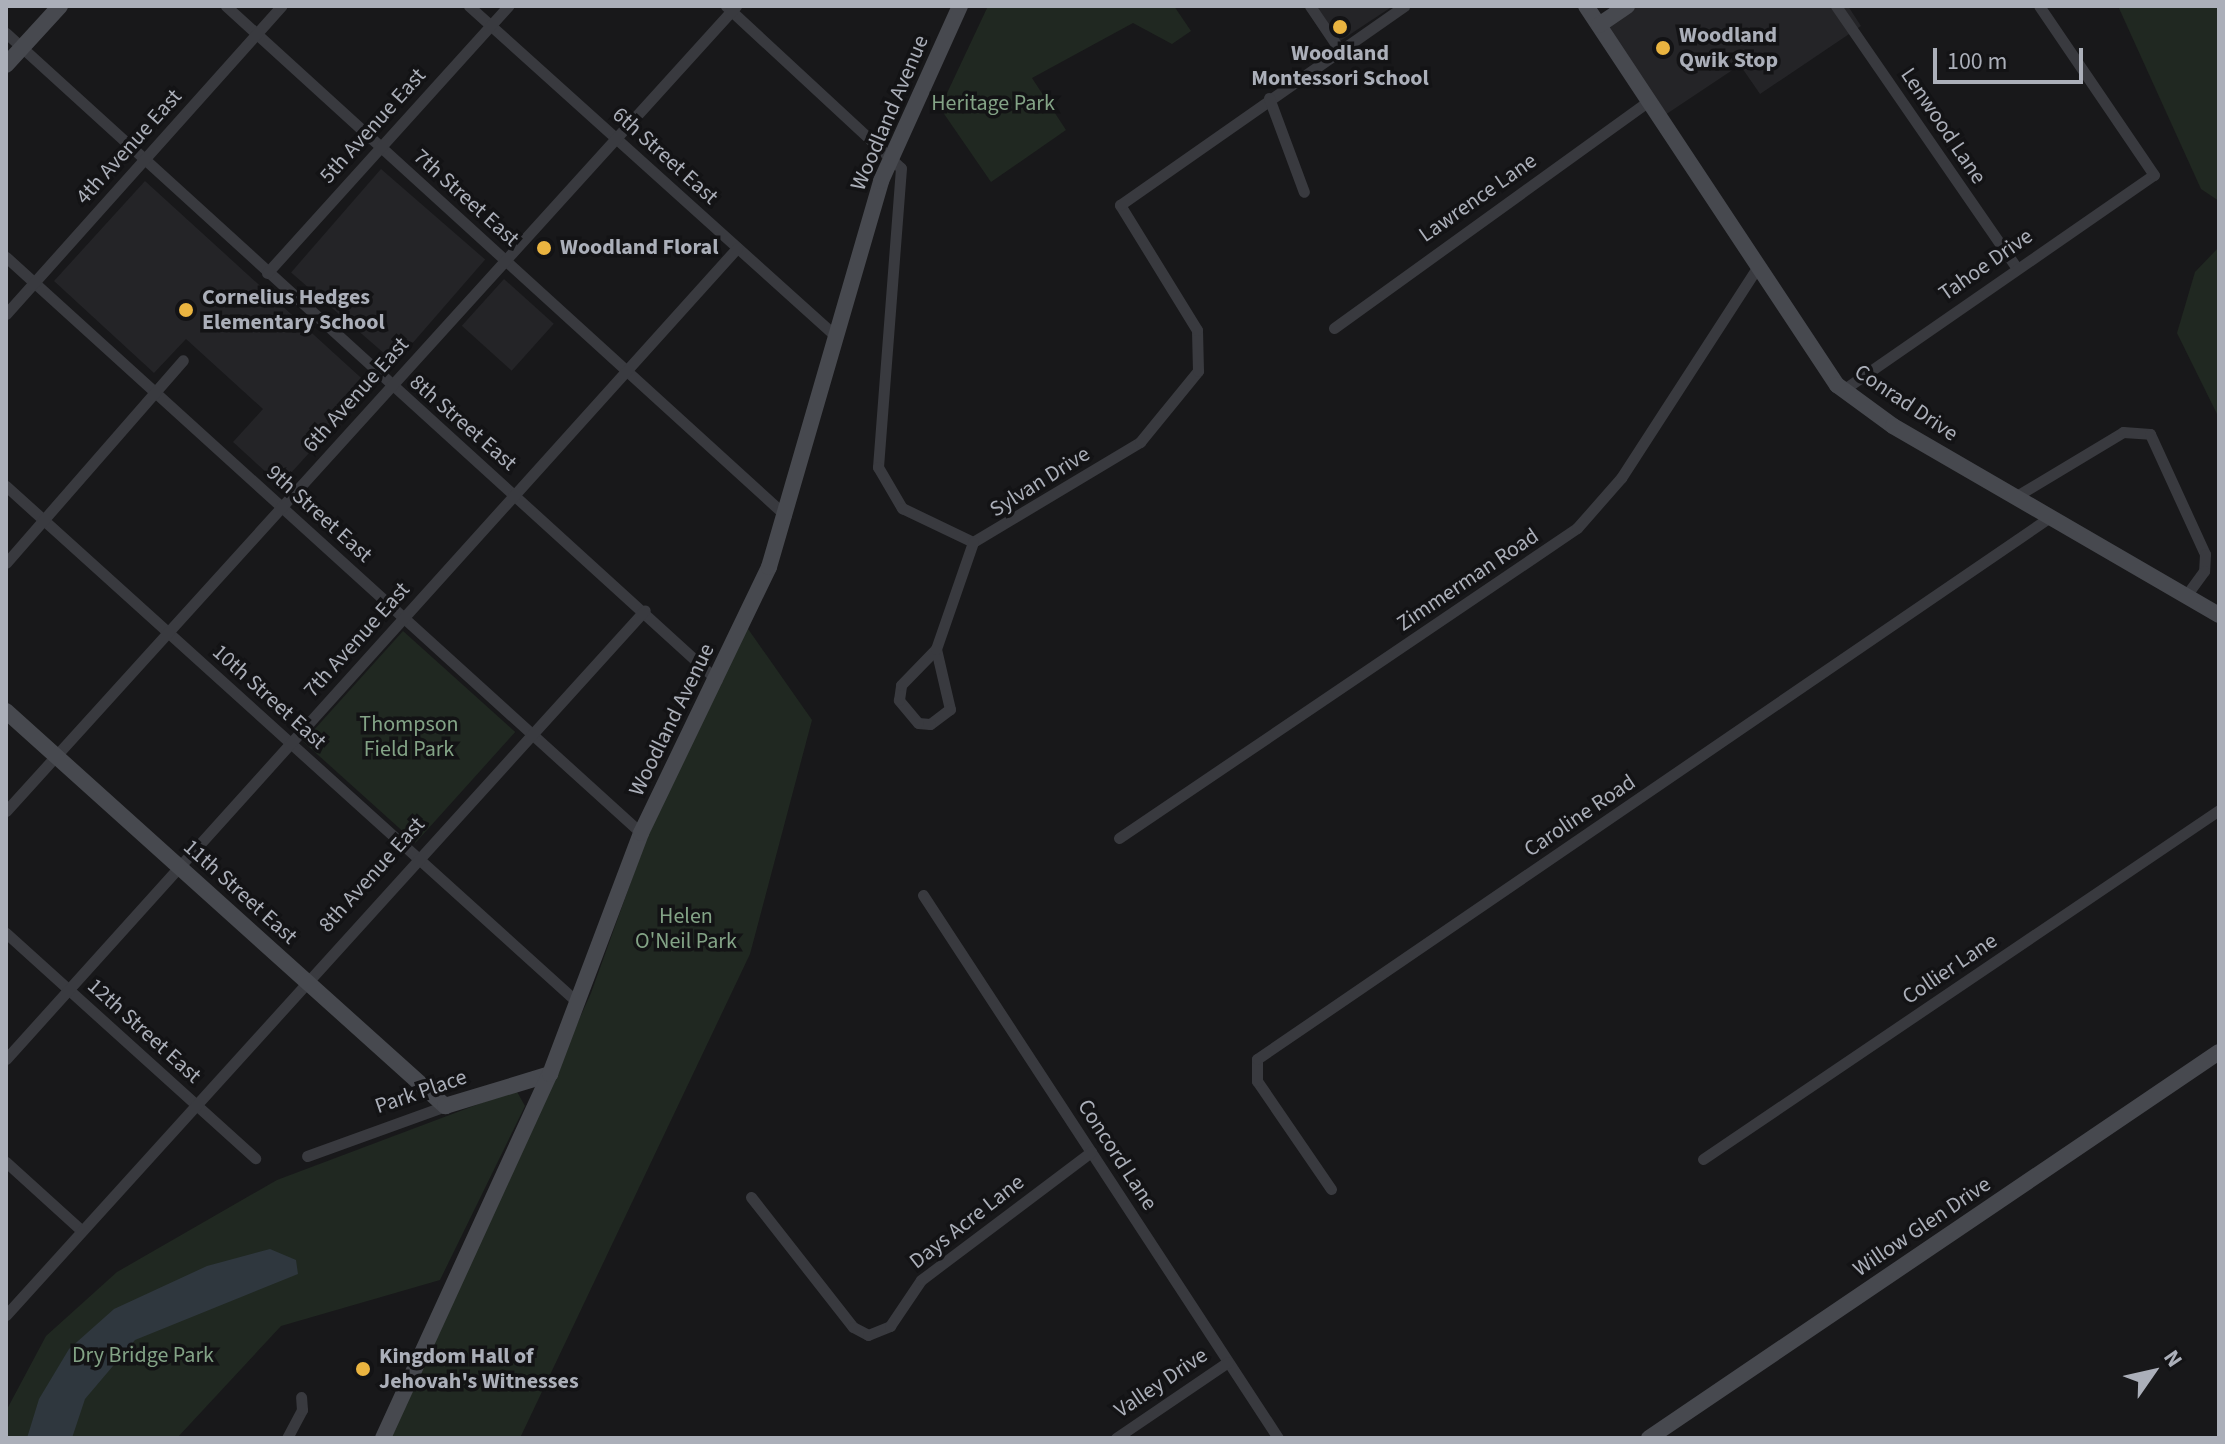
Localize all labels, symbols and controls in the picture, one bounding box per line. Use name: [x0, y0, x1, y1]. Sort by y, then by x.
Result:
marker: Woodland Montessori School: [1331, 18, 1349, 36]
place label: Woodland Qwik Stop: [1679, 22, 1778, 74]
street label: Woodland Avenue: [845, 31, 935, 195]
scale bar: [1937, 32, 2087, 82]
marker: Woodland Qwik Stop: [1654, 39, 1672, 57]
place label: Woodland Montessori School: [1251, 40, 1429, 92]
text: 100 m: [1947, 44, 2007, 79]
street label: 5th Avenue East: [314, 63, 432, 189]
street label: Lenwood Lane: [1895, 63, 1991, 189]
street label: 4th Avenue East: [70, 84, 188, 210]
park label: Heritage Park: [931, 91, 1055, 117]
street label: 6th Street East: [607, 102, 723, 210]
street label: 7th Street East: [408, 144, 524, 252]
street label: Lawrence Lane: [1414, 148, 1542, 248]
street label: Tahoe Drive: [1934, 223, 2038, 307]
place label: Woodland Floral: [560, 235, 718, 261]
marker: Woodland Floral: [535, 239, 553, 257]
place label: Cornelius Hedges Elementary School: [202, 284, 385, 336]
marker: Cornelius Hedges Elementary School: [177, 301, 195, 319]
street label: 6th Avenue East: [297, 332, 415, 458]
street label: Conrad Drive: [1849, 359, 1963, 447]
street label: 8th Street East: [404, 369, 522, 477]
street label: Sylvan Drive: [985, 441, 1095, 523]
street label: 9th Street East: [261, 460, 377, 568]
street label: Zimmerman Road: [1392, 523, 1544, 637]
street label: 7th Avenue East: [298, 577, 416, 703]
street label: 10th Street East: [207, 639, 331, 755]
street label: Woodland Avenue: [624, 639, 720, 801]
park label: Thompson Field Park: [359, 711, 459, 762]
street label: Caroline Road: [1519, 769, 1641, 863]
street label: 8th Avenue East: [313, 812, 431, 938]
street label: 11th Street East: [178, 834, 302, 950]
park label: Helen O'Neil Park: [635, 903, 737, 954]
street label: Collier Lane: [1898, 928, 2002, 1010]
street label: 12th Street East: [82, 973, 206, 1089]
street label: Park Place: [372, 1064, 470, 1120]
street label: Concord Lane: [1071, 1095, 1163, 1215]
street label: Days Acre Lane: [905, 1169, 1029, 1275]
street label: Willow Glen Drive: [1848, 1171, 1996, 1283]
north arrow: [2113, 1332, 2193, 1412]
street label: Valley Drive: [1109, 1342, 1213, 1424]
park label: Dry Bridge Park: [72, 1343, 214, 1369]
place label: Kingdom Hall of Jehovah's Witnesses: [379, 1343, 579, 1394]
text: N: [2156, 1344, 2190, 1374]
marker: Kingdom Hall of Jehovah's Witnesses: [354, 1360, 372, 1378]

